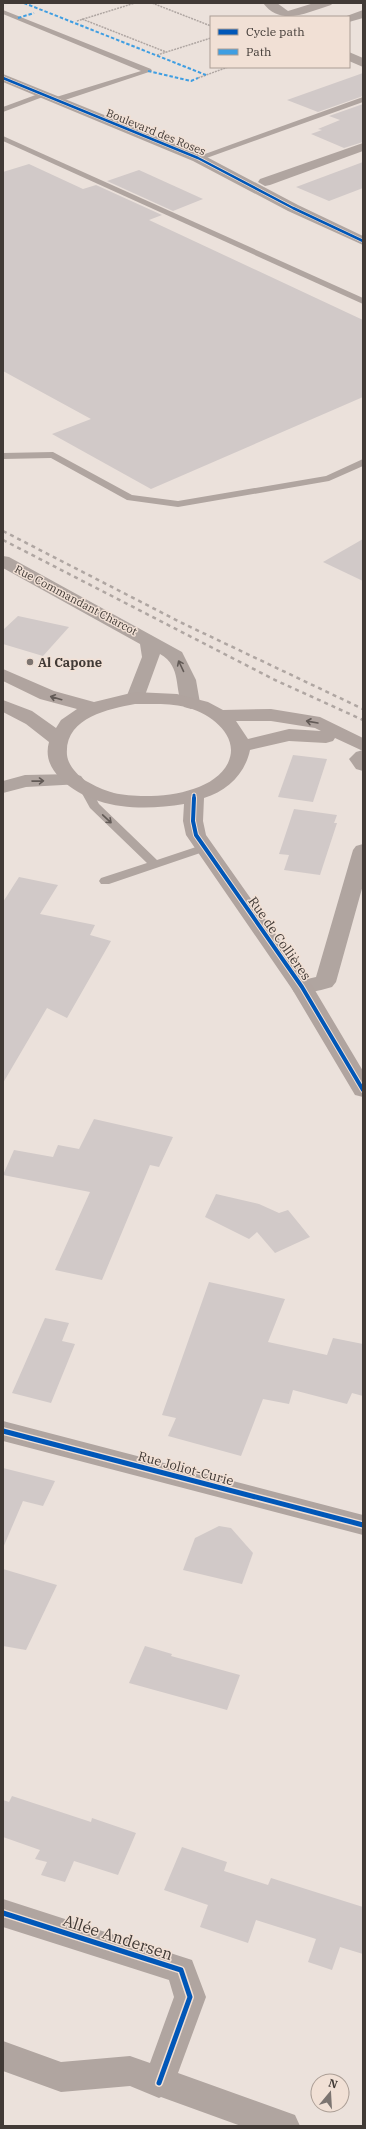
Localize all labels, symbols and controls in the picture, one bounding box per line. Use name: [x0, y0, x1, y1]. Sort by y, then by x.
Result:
legend: [210, 16, 350, 68]
text: Cycle path: [246, 24, 305, 39]
text: Path: [246, 44, 272, 59]
street label: Boulevard des Roses: [104, 106, 208, 158]
street label: Rue Commandant Charcot: [12, 562, 140, 638]
place label: Al Capone: [38, 654, 102, 671]
marker: Al Capone: [25, 657, 35, 667]
one-way arrow: [177, 660, 184, 672]
one-way arrow: [50, 694, 63, 701]
one-way arrow: [306, 718, 319, 726]
one-way arrow: [31, 777, 44, 785]
one-way arrow: [102, 815, 113, 824]
street label: Rue de Collières: [244, 893, 315, 983]
street label: Rue Joliot-Curie: [136, 1448, 236, 1489]
street label: Allée Andersen: [60, 1910, 176, 1964]
north arrow: [310, 2073, 350, 2113]
text: N: [327, 2075, 340, 2092]

